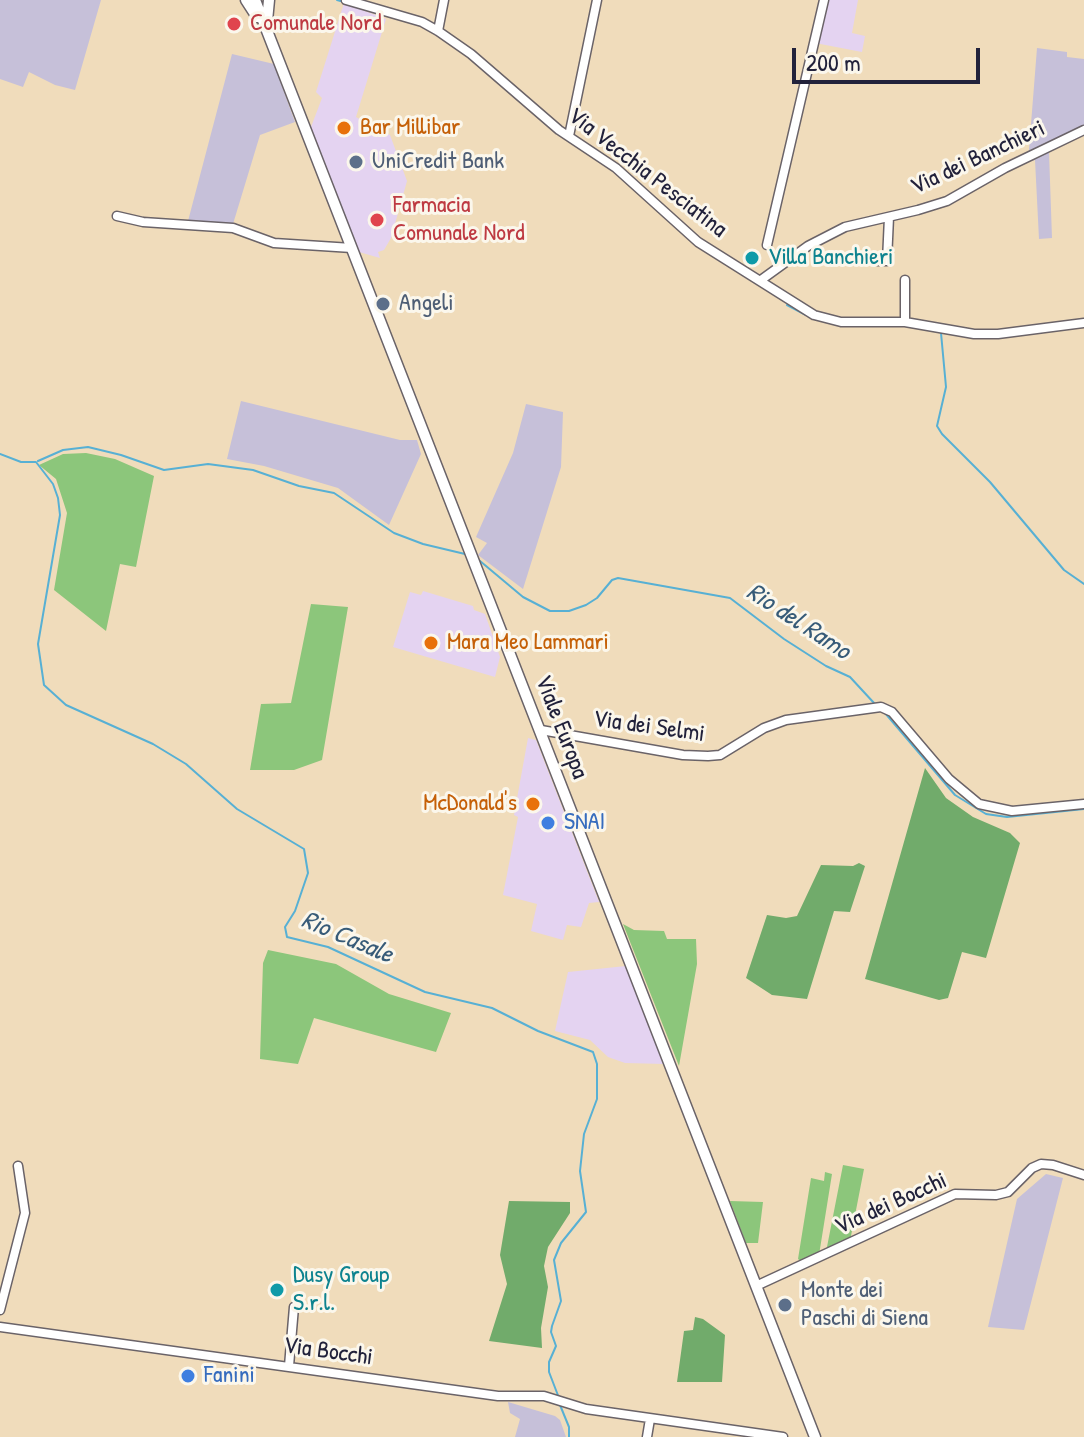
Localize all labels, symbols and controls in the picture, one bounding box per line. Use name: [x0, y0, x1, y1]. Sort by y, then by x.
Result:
place label: Comunale Nord: [250, 10, 381, 38]
marker: Comunale Nord: [225, 15, 243, 33]
scale bar: [796, 32, 984, 82]
text: 200 m: [806, 46, 861, 78]
street label: Via Vecchia Pesciatina: [562, 102, 732, 244]
place label: Bar Millibar: [360, 114, 460, 142]
street label: Via dei Banchieri: [906, 114, 1050, 202]
marker: Bar Millibar: [335, 119, 353, 137]
place label: UniCredit Bank: [372, 148, 504, 176]
marker: UniCredit Bank: [347, 153, 365, 171]
place label: Farmacia Comunale Nord: [393, 192, 524, 248]
marker: Farmacia Comunale Nord: [368, 211, 386, 229]
place label: Villa Banchieri: [768, 244, 893, 272]
marker: Villa Banchieri: [743, 249, 761, 267]
place label: Angeli: [399, 290, 454, 318]
marker: Angeli: [374, 295, 392, 313]
water label: Rio del Ramo: [740, 577, 856, 667]
place label: Mara Meo Lammari: [447, 629, 609, 657]
marker: Mara Meo Lammari: [422, 634, 440, 652]
street label: Viale Europa: [528, 671, 594, 783]
street label: Via dei Selmi: [591, 705, 707, 749]
place label: McDonald's: [423, 790, 517, 818]
marker: McDonald's: [524, 795, 542, 813]
place label: SNAI: [564, 809, 605, 837]
marker: SNAI: [539, 814, 557, 832]
water label: Rio Casale: [297, 905, 397, 971]
street label: Via dei Bocchi: [831, 1167, 951, 1241]
place label: Dusy Group S.r.l.: [293, 1262, 389, 1318]
place label: Monte dei Paschi di Siena: [801, 1277, 928, 1333]
marker: Dusy Group S.r.l.: [268, 1281, 286, 1299]
marker: Monte dei Paschi di Siena: [776, 1296, 794, 1314]
street label: Via Bocchi: [282, 1331, 374, 1373]
place label: Fanini: [204, 1362, 255, 1390]
marker: Fanini: [179, 1367, 197, 1385]

